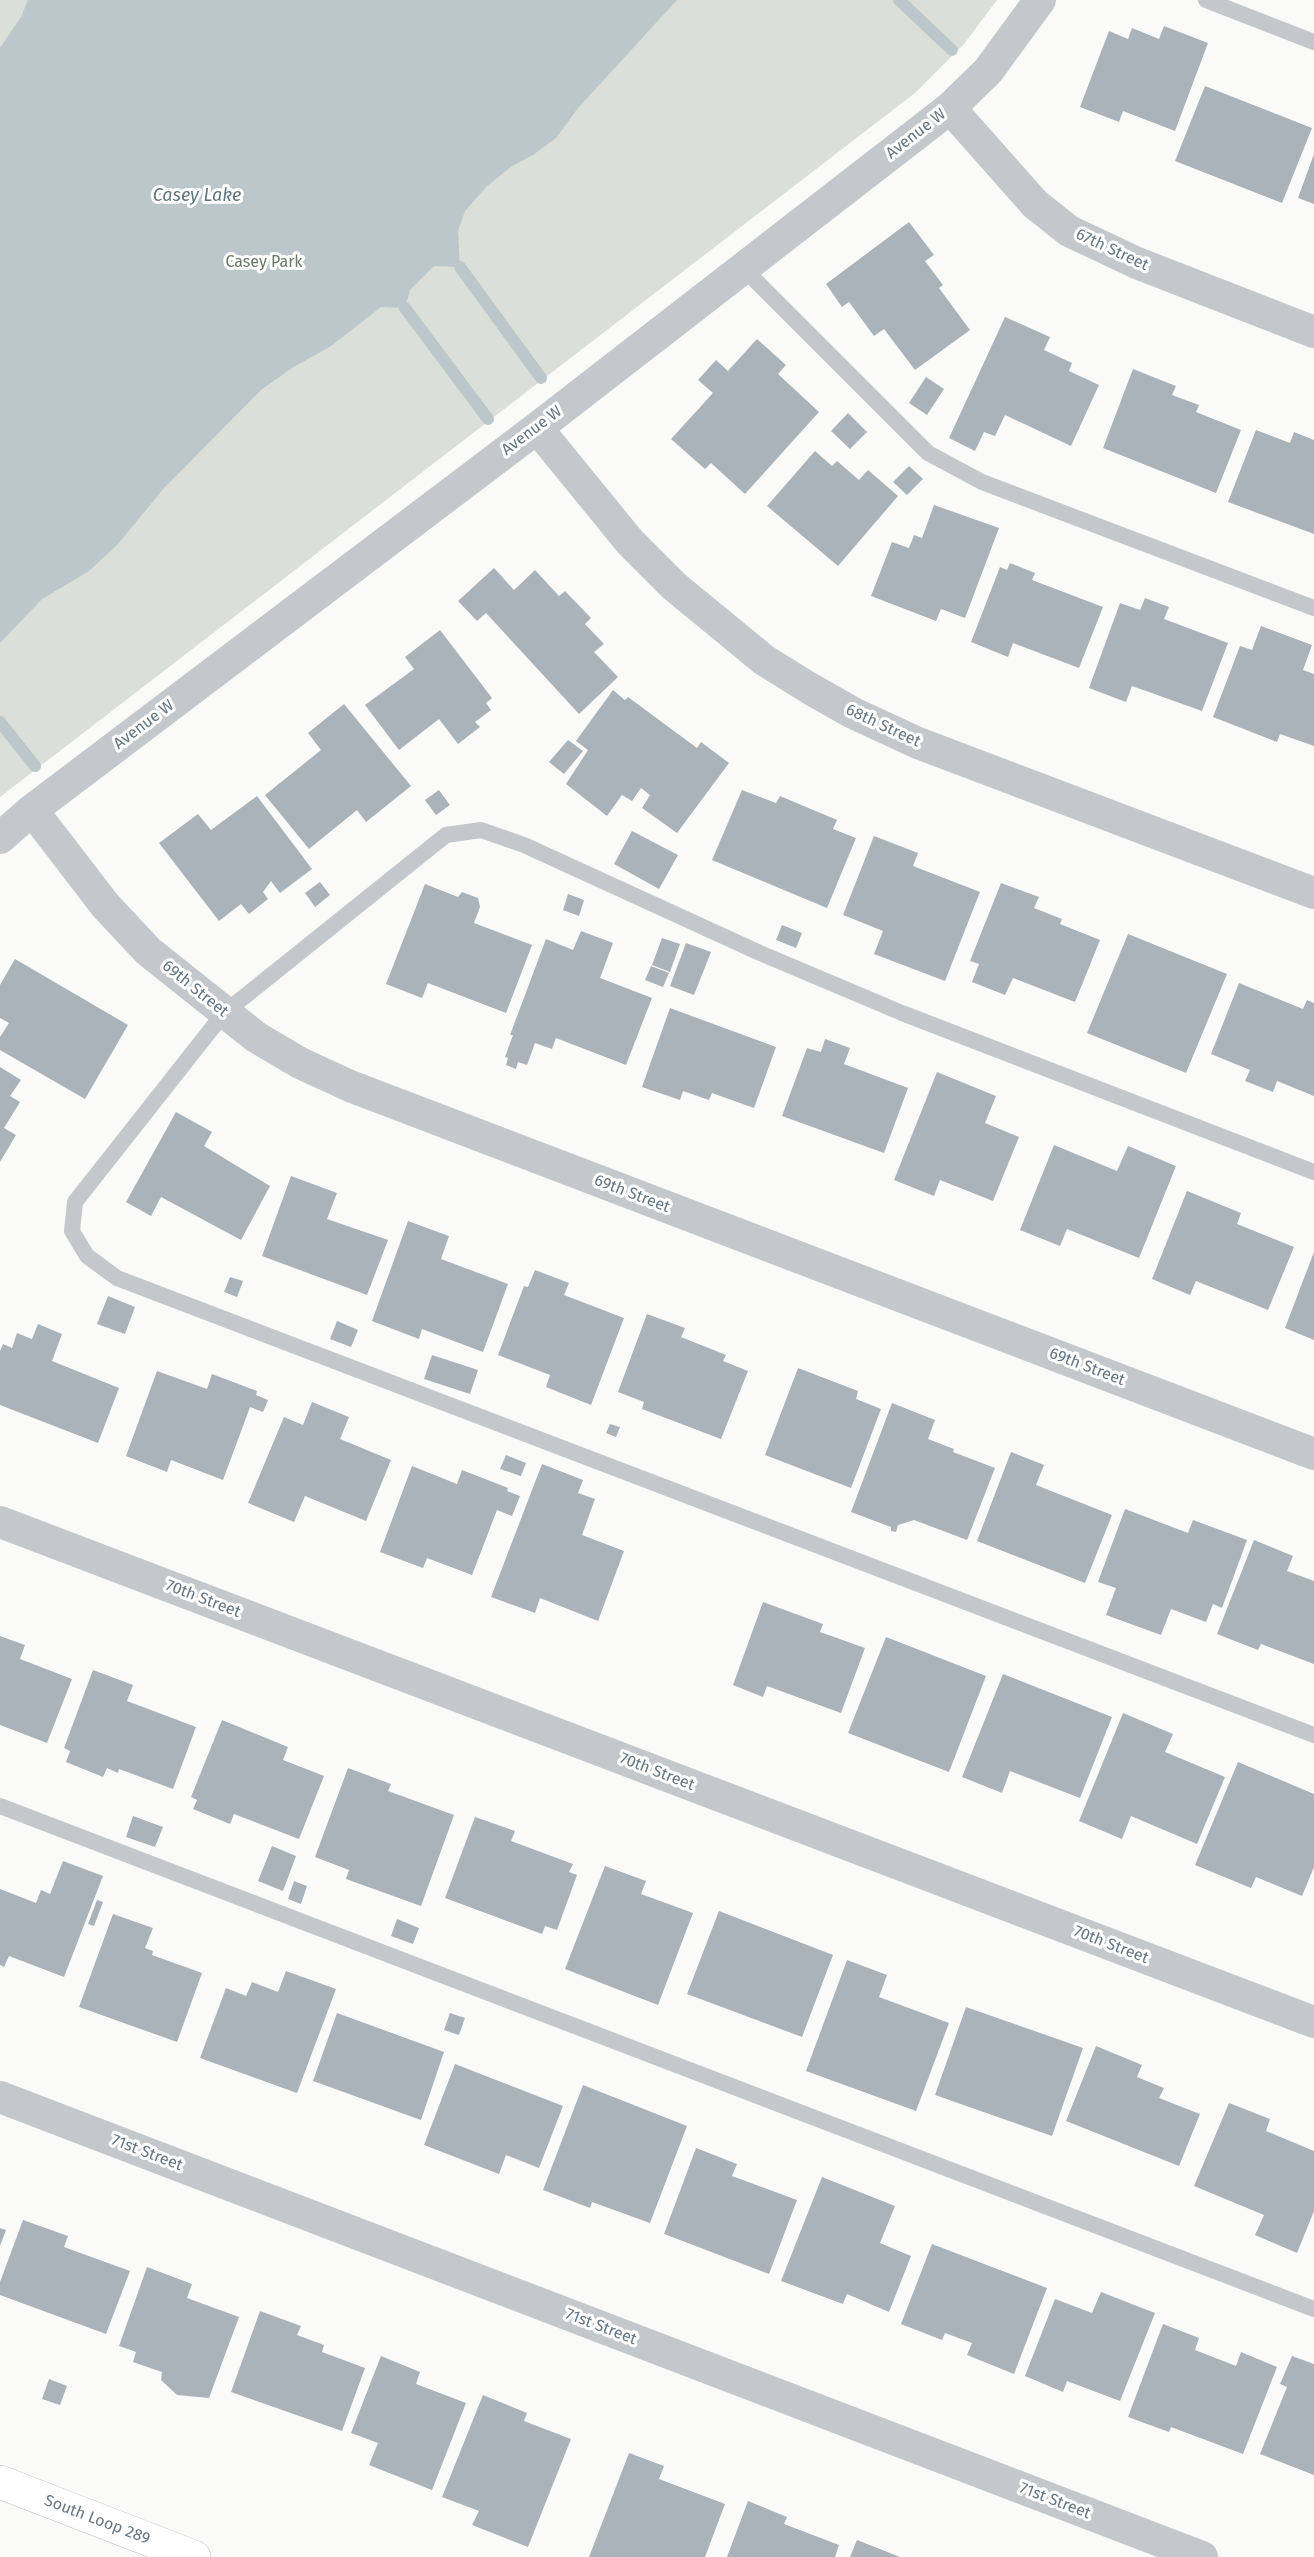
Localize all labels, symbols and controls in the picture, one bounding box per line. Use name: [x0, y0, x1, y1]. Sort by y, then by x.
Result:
street label: Avenue W: [882, 105, 950, 163]
water label: Casey Lake: [153, 185, 241, 207]
street label: 67th Street: [1073, 225, 1151, 275]
park label: Casey Park: [225, 253, 303, 273]
street label: Avenue W: [498, 402, 566, 460]
street label: Avenue W: [110, 696, 178, 754]
street label: 68th Street: [843, 700, 923, 752]
street label: 69th Street: [158, 957, 232, 1021]
street label: 69th Street: [591, 1171, 673, 1217]
street label: 69th Street: [1046, 1344, 1128, 1390]
street label: 70th Street: [163, 1576, 243, 1622]
street label: 70th Street: [617, 1749, 697, 1795]
street label: 70th Street: [1071, 1922, 1151, 1968]
street label: 71st Street: [109, 2131, 185, 2175]
street label: 71st Street: [563, 2305, 639, 2349]
street label: 71st Street: [1017, 2479, 1093, 2523]
street label: South Loop 289: [41, 2491, 153, 2549]

